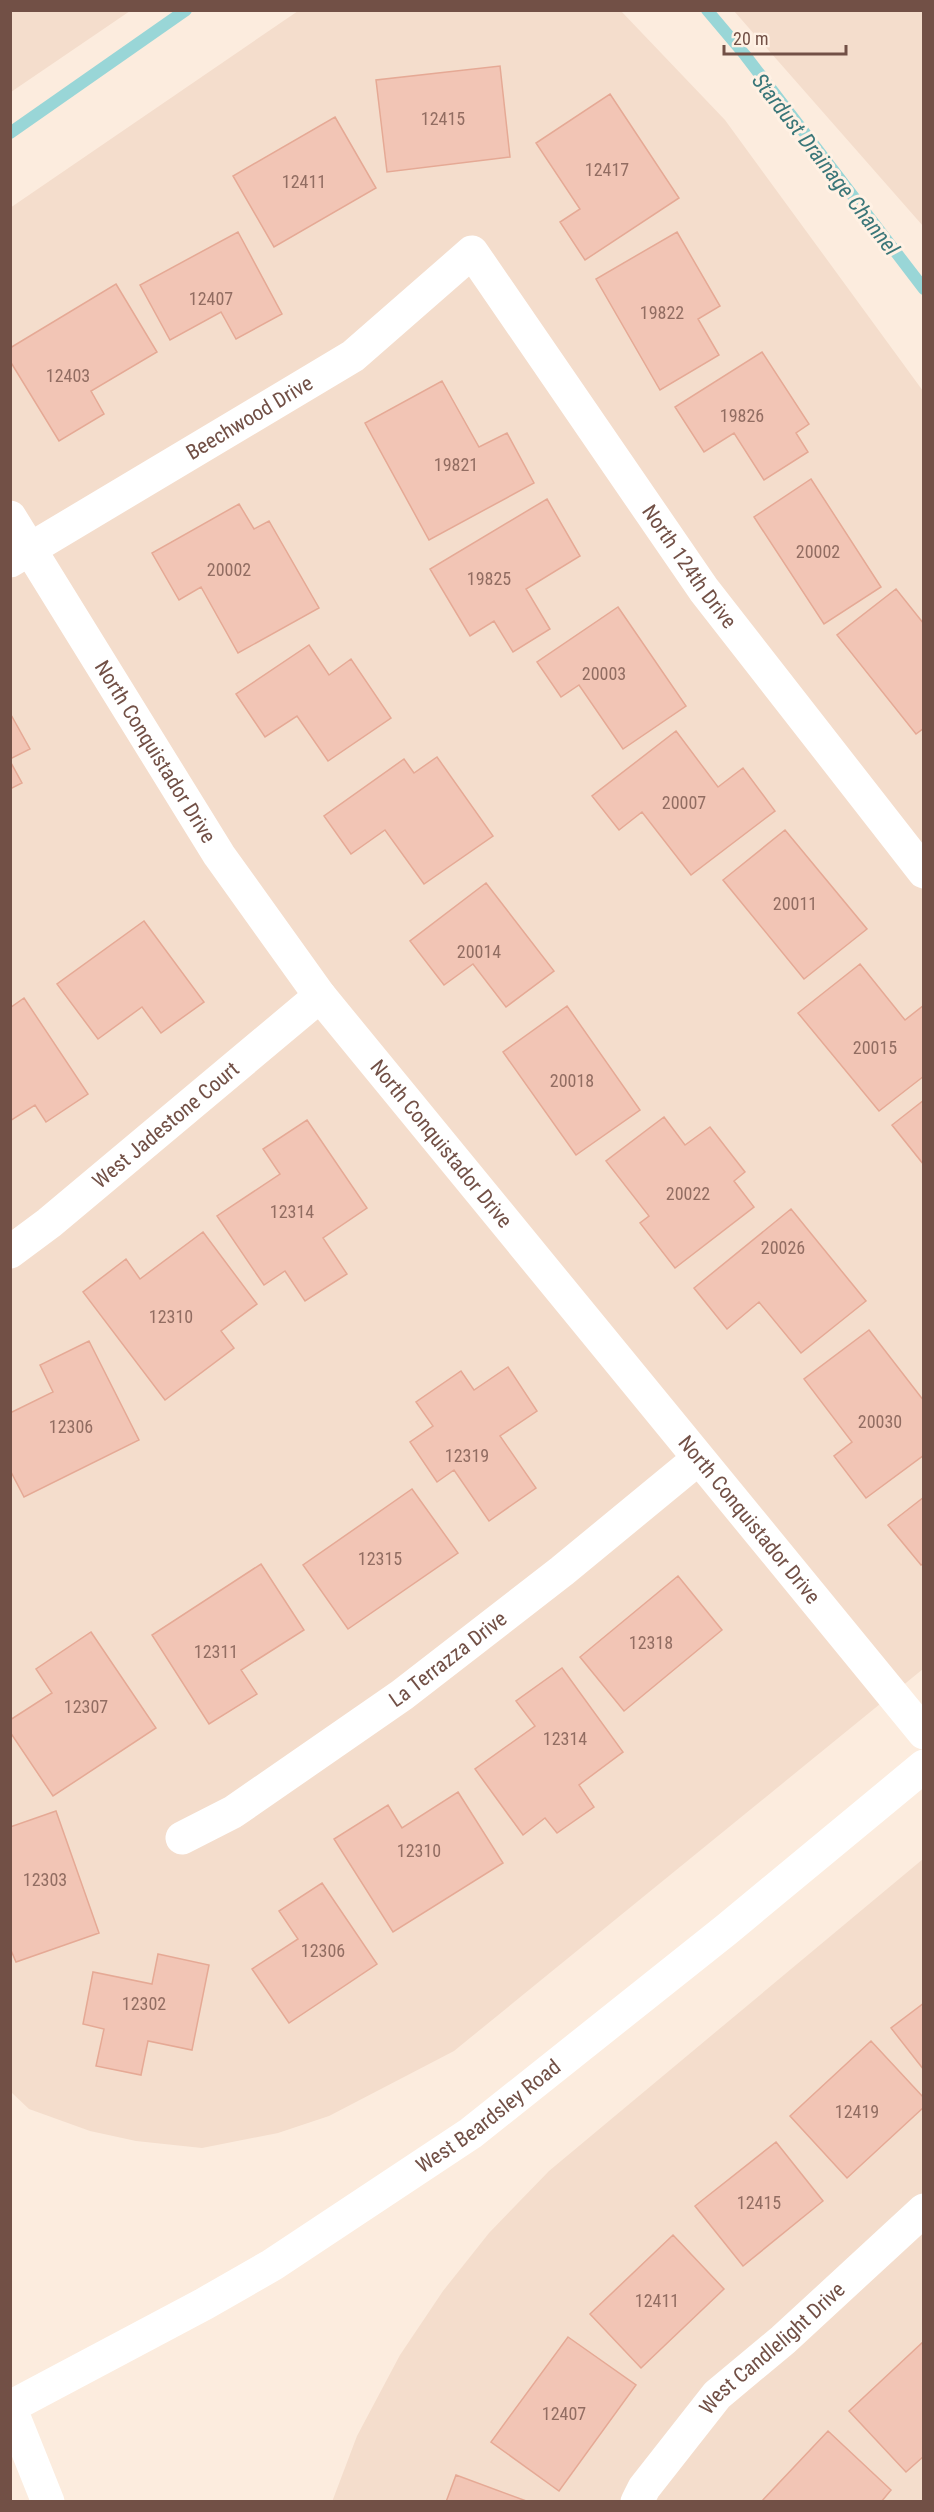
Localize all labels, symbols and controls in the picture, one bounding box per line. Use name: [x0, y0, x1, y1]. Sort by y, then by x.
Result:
scale bar: [724, 18, 846, 56]
text: 20 m: [733, 28, 768, 49]
water label: Stardust Drainage Channel: [747, 69, 905, 261]
house number: 12415: [421, 108, 465, 129]
house number: 12417: [585, 159, 629, 180]
house number: 12411: [282, 171, 326, 192]
house number: 12407: [189, 288, 233, 309]
house number: 19822: [640, 302, 684, 323]
house number: 12403: [46, 365, 90, 386]
street label: Beechwood Drive: [182, 371, 317, 465]
house number: 19826: [720, 405, 764, 426]
house number: 19821: [434, 454, 478, 475]
street label: North 124th Drive: [637, 500, 741, 633]
house number: 20002: [796, 541, 840, 562]
house number: 20002: [207, 559, 251, 580]
house number: 19825: [467, 568, 511, 589]
street label: North Conquistador Drive: [90, 656, 221, 847]
house number: 20003: [582, 663, 626, 684]
house number: 20007: [662, 792, 706, 813]
house number: 20011: [773, 893, 817, 914]
house number: 20014: [457, 941, 501, 962]
house number: 20015: [853, 1037, 897, 1058]
street label: North Conquistador Drive: [365, 1055, 517, 1233]
street label: West Jadestone Court: [88, 1057, 244, 1193]
house number: 20018: [550, 1070, 594, 1091]
house number: 20022: [666, 1183, 710, 1204]
house number: 12314: [270, 1201, 314, 1222]
house number: 20026: [761, 1237, 805, 1258]
house number: 12310: [149, 1306, 193, 1327]
house number: 20030: [858, 1411, 902, 1432]
house number: 12306: [49, 1416, 93, 1437]
street label: North Conquistador Drive: [673, 1431, 825, 1609]
house number: 12319: [445, 1445, 489, 1466]
house number: 12315: [358, 1548, 402, 1569]
street label: La Terrazza Drive: [385, 1606, 512, 1712]
house number: 12318: [629, 1632, 673, 1653]
house number: 12311: [194, 1641, 238, 1662]
house number: 12307: [64, 1696, 108, 1717]
house number: 12314: [543, 1728, 587, 1749]
house number: 12310: [397, 1840, 441, 1861]
house number: 12303: [23, 1869, 67, 1890]
house number: 12306: [301, 1940, 345, 1961]
house number: 12302: [122, 1993, 166, 2014]
street label: West Beardsley Road: [412, 2055, 565, 2178]
house number: 12419: [835, 2101, 879, 2122]
house number: 12415: [737, 2192, 781, 2213]
street label: West Candlelight Drive: [694, 2277, 850, 2419]
house number: 12411: [635, 2290, 679, 2311]
house number: 12407: [542, 2403, 586, 2424]

